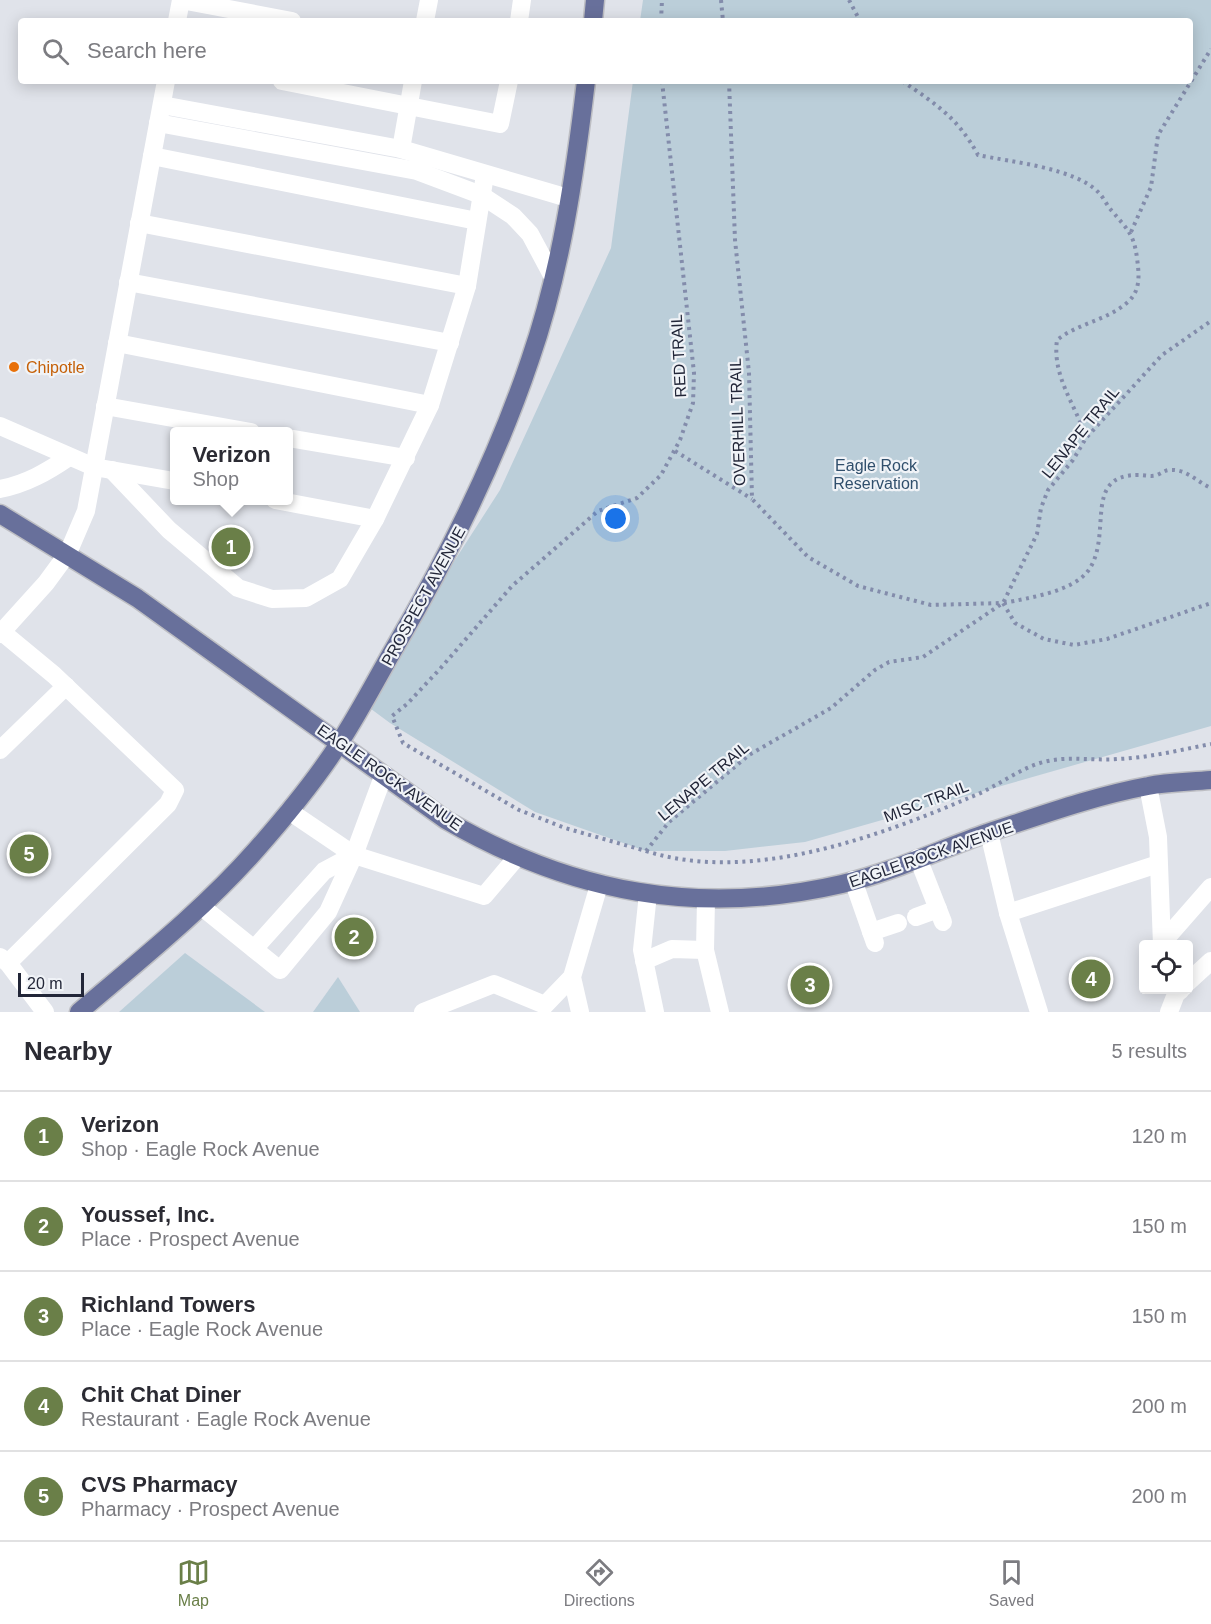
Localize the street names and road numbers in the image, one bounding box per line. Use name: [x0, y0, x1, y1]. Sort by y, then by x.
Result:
street label: RED TRAIL: [668, 314, 689, 398]
street label: OVERHILL TRAIL: [727, 358, 748, 486]
street label: LENAPE TRAIL: [1038, 383, 1123, 481]
street label: PROSPECT AVENUE: [378, 524, 469, 669]
street label: EAGLE ROCK AVENUE: [314, 721, 465, 834]
street label: LENAPE TRAIL: [655, 739, 752, 824]
street label: MISC TRAIL: [881, 777, 971, 825]
street label: EAGLE ROCK AVENUE: [847, 818, 1015, 891]

